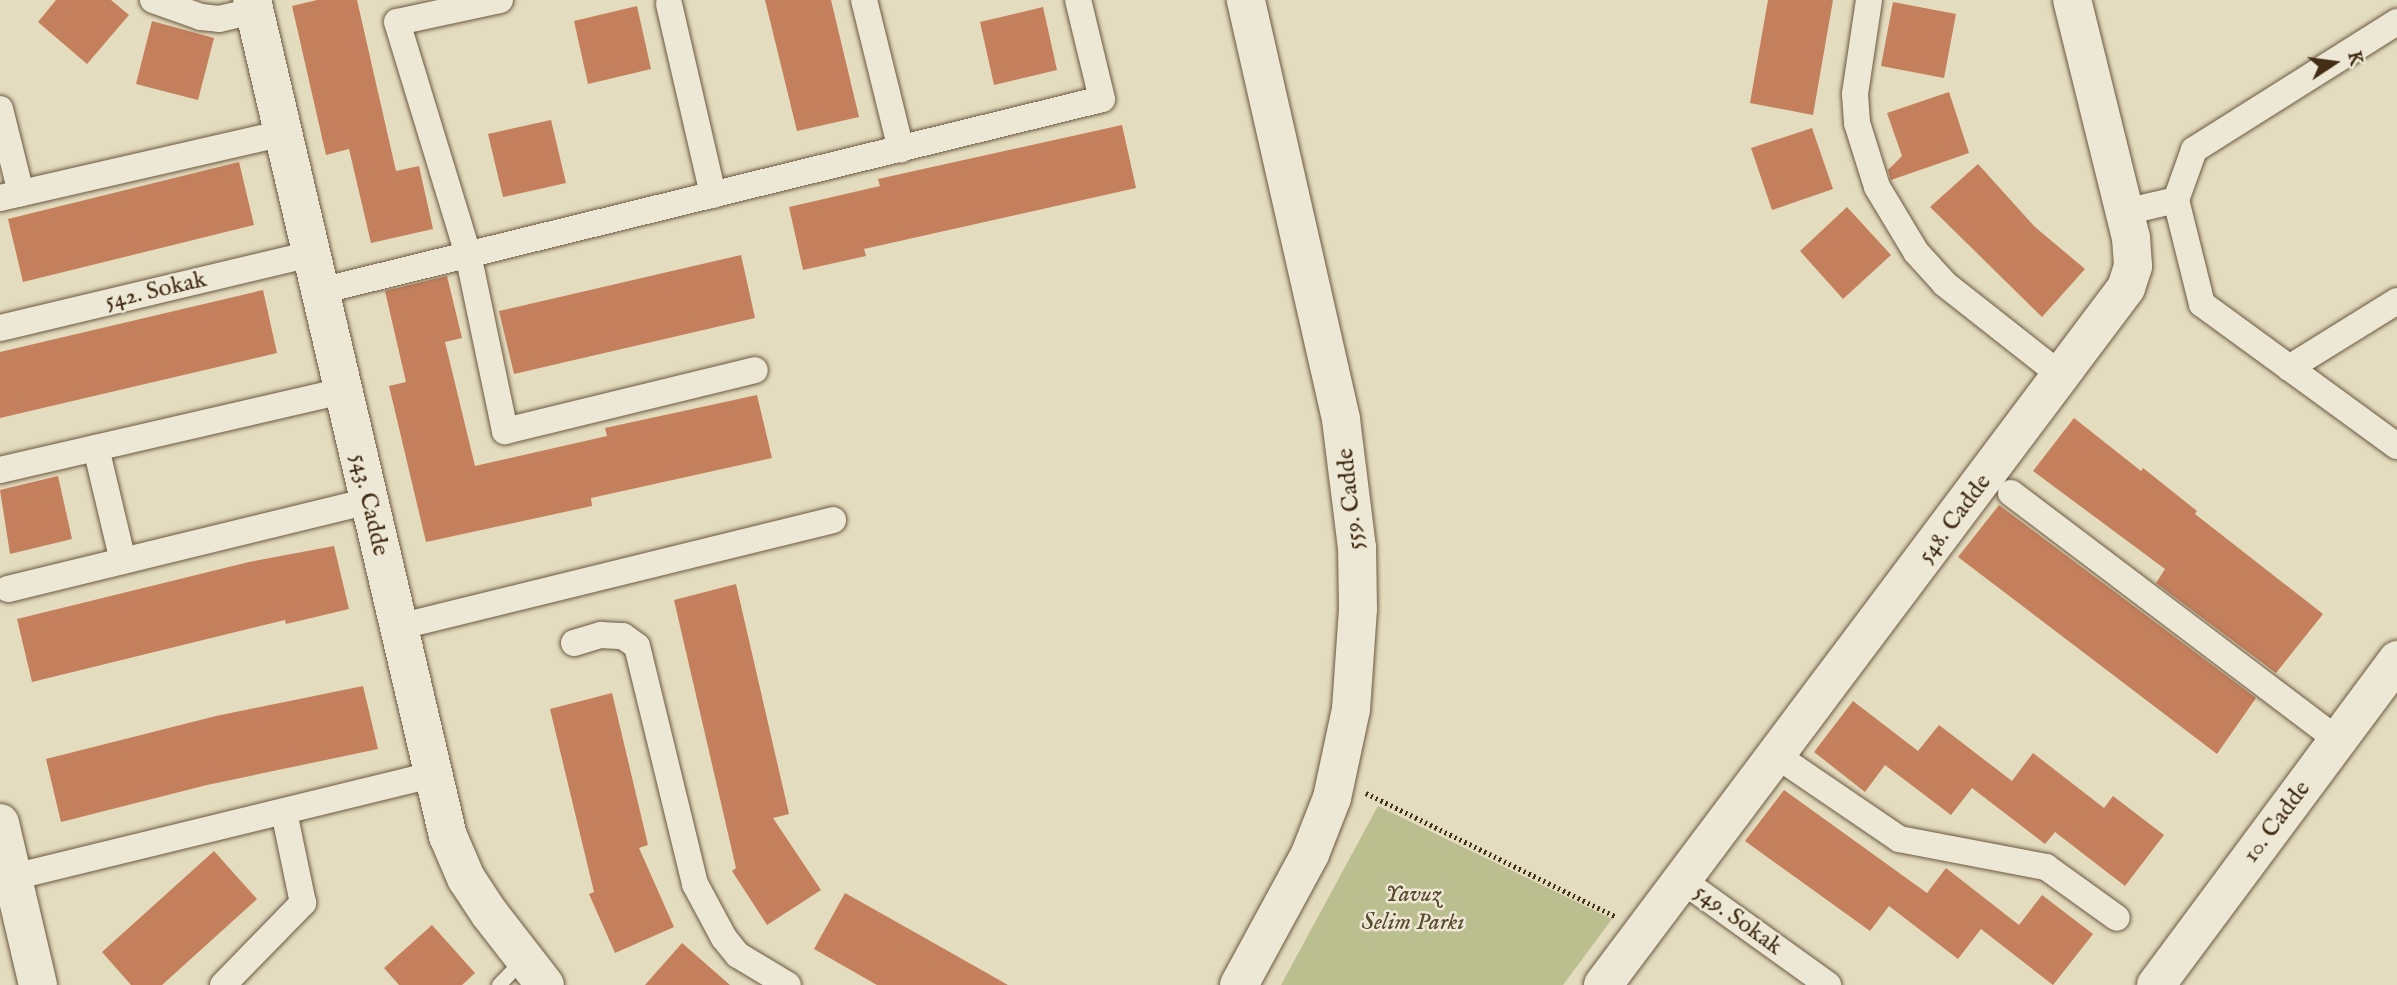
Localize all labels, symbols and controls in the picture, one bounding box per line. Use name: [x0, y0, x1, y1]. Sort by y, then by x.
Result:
north arrow: [2299, 28, 2369, 98]
text: K: [2341, 49, 2368, 68]
street label: 542. Sokak: [102, 265, 210, 317]
street label: 559. Cadde: [1331, 447, 1371, 551]
street label: 543. Cadde: [343, 451, 395, 559]
street label: 548. Cadde: [1912, 469, 1998, 569]
street label: 10. Cadde: [2237, 775, 2317, 869]
street label: 549. Sokak: [1688, 878, 1788, 962]
park label: Yavuz Selim Parkı: [1362, 881, 1464, 937]

